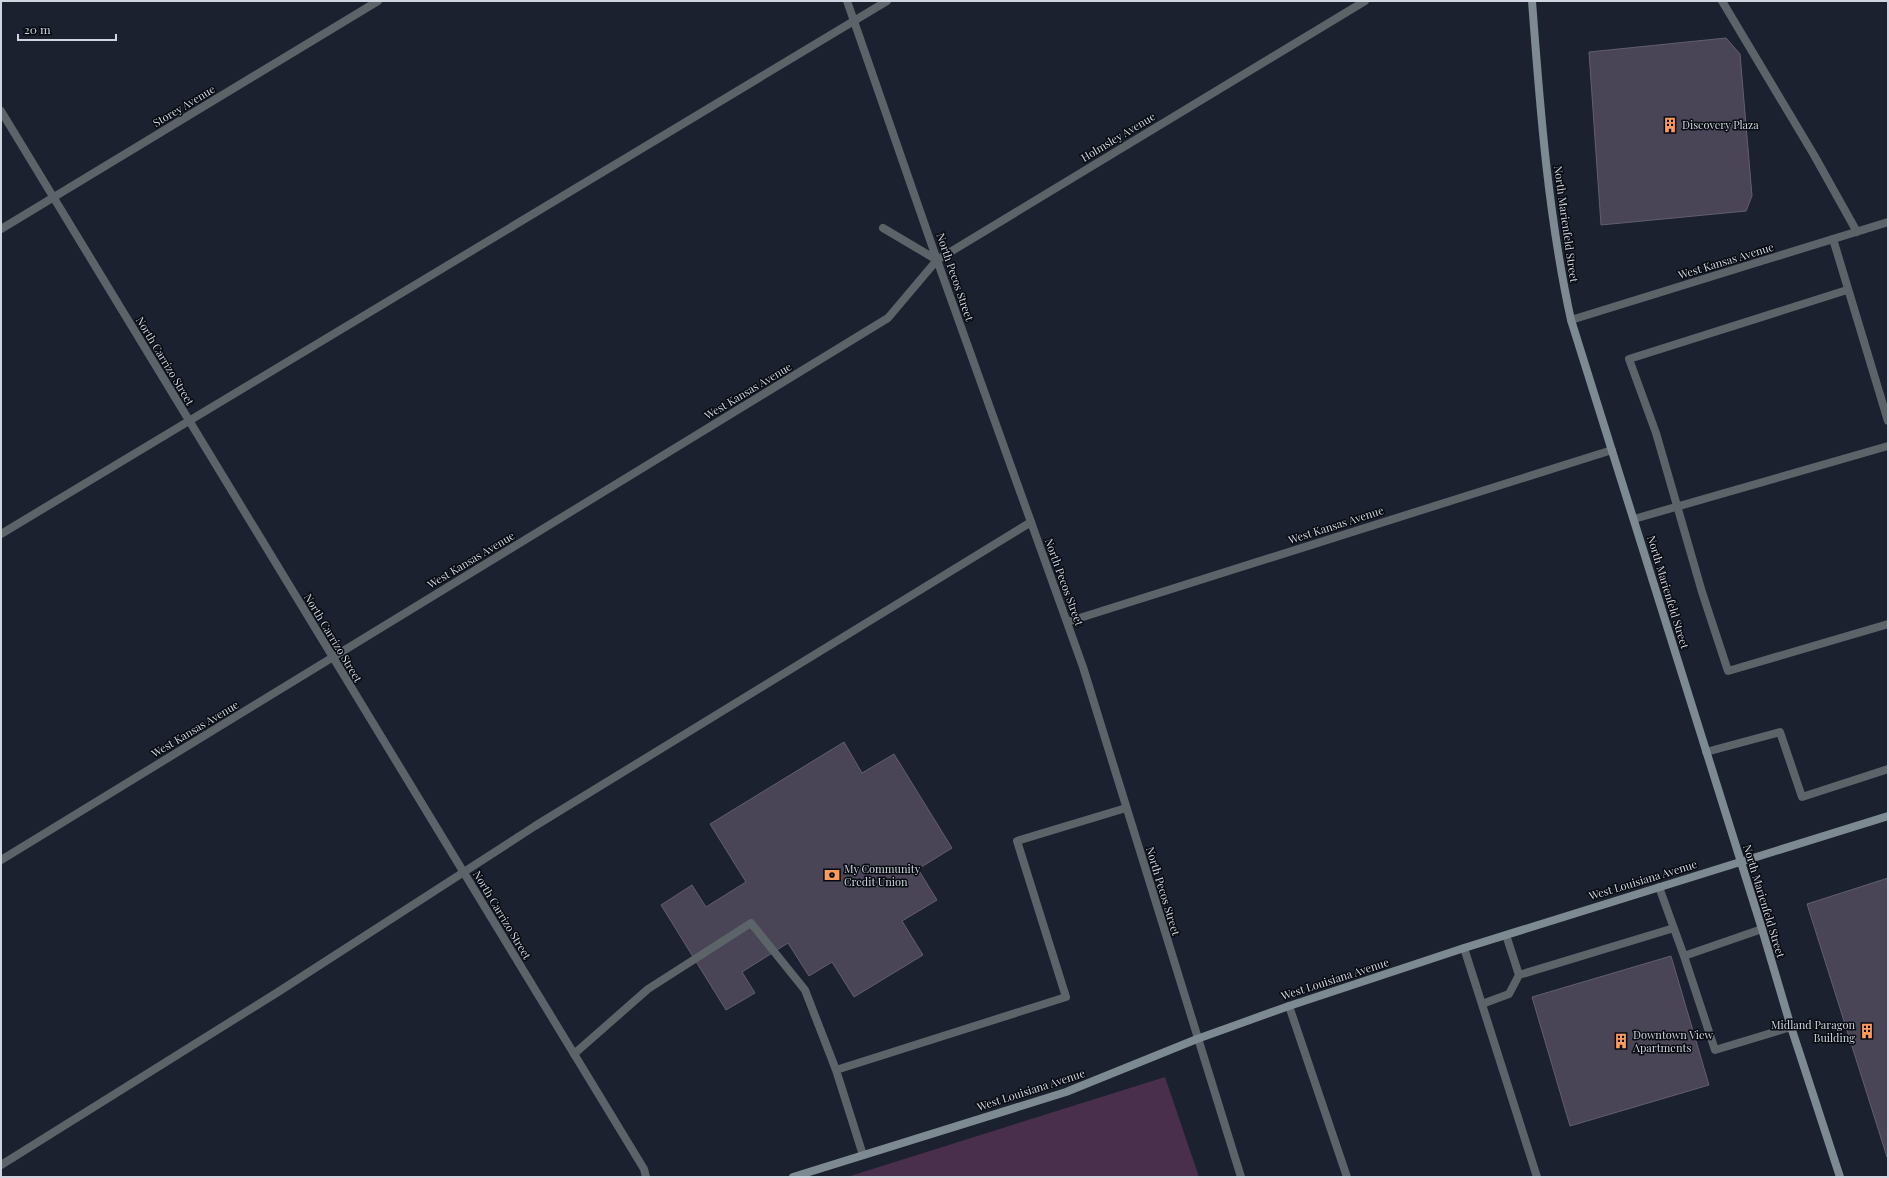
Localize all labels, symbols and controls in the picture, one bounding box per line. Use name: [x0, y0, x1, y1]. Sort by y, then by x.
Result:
scale bar: [18, 16, 116, 42]
text: 20 m: [24, 21, 51, 37]
street label: Storey Avenue: [150, 81, 218, 130]
street label: Holmsley Avenue: [1078, 108, 1158, 165]
building icon: Discovery Plaza: [1661, 116, 1679, 134]
place label: Discovery Plaza: [1682, 117, 1759, 132]
street label: North Marienfeld Street: [1551, 165, 1582, 283]
street label: North Pecos Street: [933, 231, 978, 323]
street label: West Kansas Avenue: [1675, 239, 1776, 283]
street label: North Carrizo Street: [133, 314, 198, 408]
street label: West Kansas Avenue: [700, 358, 795, 423]
street label: West Kansas Avenue: [1285, 502, 1386, 547]
street label: West Kansas Avenue: [423, 527, 518, 592]
street label: North Marienfeld Street: [1644, 533, 1693, 650]
street label: North Pecos Street: [1042, 536, 1087, 628]
street label: North Carrizo Street: [301, 591, 366, 685]
street label: West Kansas Avenue: [147, 696, 242, 761]
street label: North Marienfeld Street: [1740, 842, 1789, 959]
street label: North Pecos Street: [1143, 845, 1184, 937]
street label: West Louisiana Avenue: [1586, 856, 1699, 903]
place label: My Community Credit Union: [844, 861, 921, 889]
bank icon: My Community Credit Union: [823, 866, 841, 884]
street label: North Carrizo Street: [470, 868, 535, 962]
street label: West Louisiana Avenue: [1278, 954, 1391, 1003]
place label: Midland Paragon Building: [1771, 1017, 1855, 1045]
building icon: Midland Paragon Building: [1858, 1022, 1876, 1040]
place label: Downtown View Apartments: [1632, 1027, 1714, 1055]
building icon: Downtown View Apartments: [1612, 1032, 1630, 1050]
street label: West Louisiana Avenue: [974, 1065, 1087, 1114]

